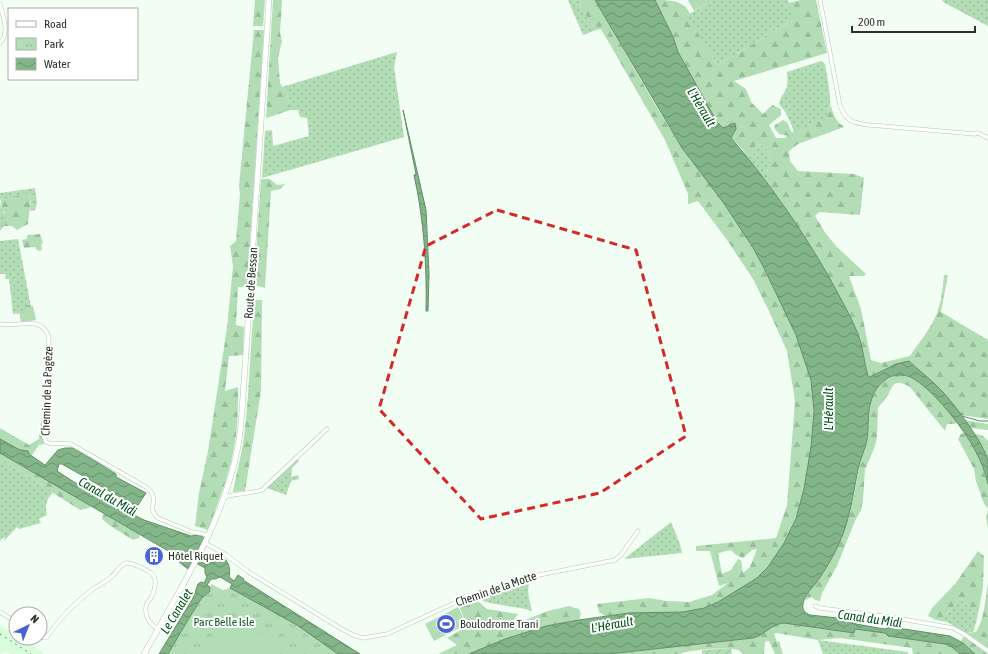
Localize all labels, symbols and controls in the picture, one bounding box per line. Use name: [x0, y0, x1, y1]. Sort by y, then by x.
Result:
legend: [8, 8, 138, 80]
scale bar: [852, 8, 975, 34]
text: 200 m: [858, 15, 885, 29]
text: Road: [44, 17, 67, 31]
text: Park: [44, 37, 65, 51]
text: Water: [44, 57, 71, 71]
water label: L'Hérault: [684, 85, 719, 130]
street label: Route de Bessan: [242, 247, 260, 319]
street label: Chemin de la Pagèze: [38, 346, 56, 436]
water label: L'Hérault: [821, 387, 836, 430]
water label: Canal du Midi: [76, 474, 139, 519]
building icon: Hôtel Riquet: [143, 545, 165, 567]
place label: Hôtel Riquet: [168, 549, 224, 563]
street label: Chemin de la Motte: [454, 569, 538, 609]
water label: Le Canalet: [157, 586, 196, 636]
north arrow: [8, 606, 48, 646]
water label: Canal du Midi: [837, 607, 903, 630]
text: N: [28, 612, 41, 625]
sports icon: Boulodrome Trani: [435, 613, 457, 635]
water label: L'Hérault: [590, 613, 635, 636]
park label: Parc Belle Isle: [193, 615, 255, 629]
place label: Boulodrome Trani: [460, 617, 538, 631]

